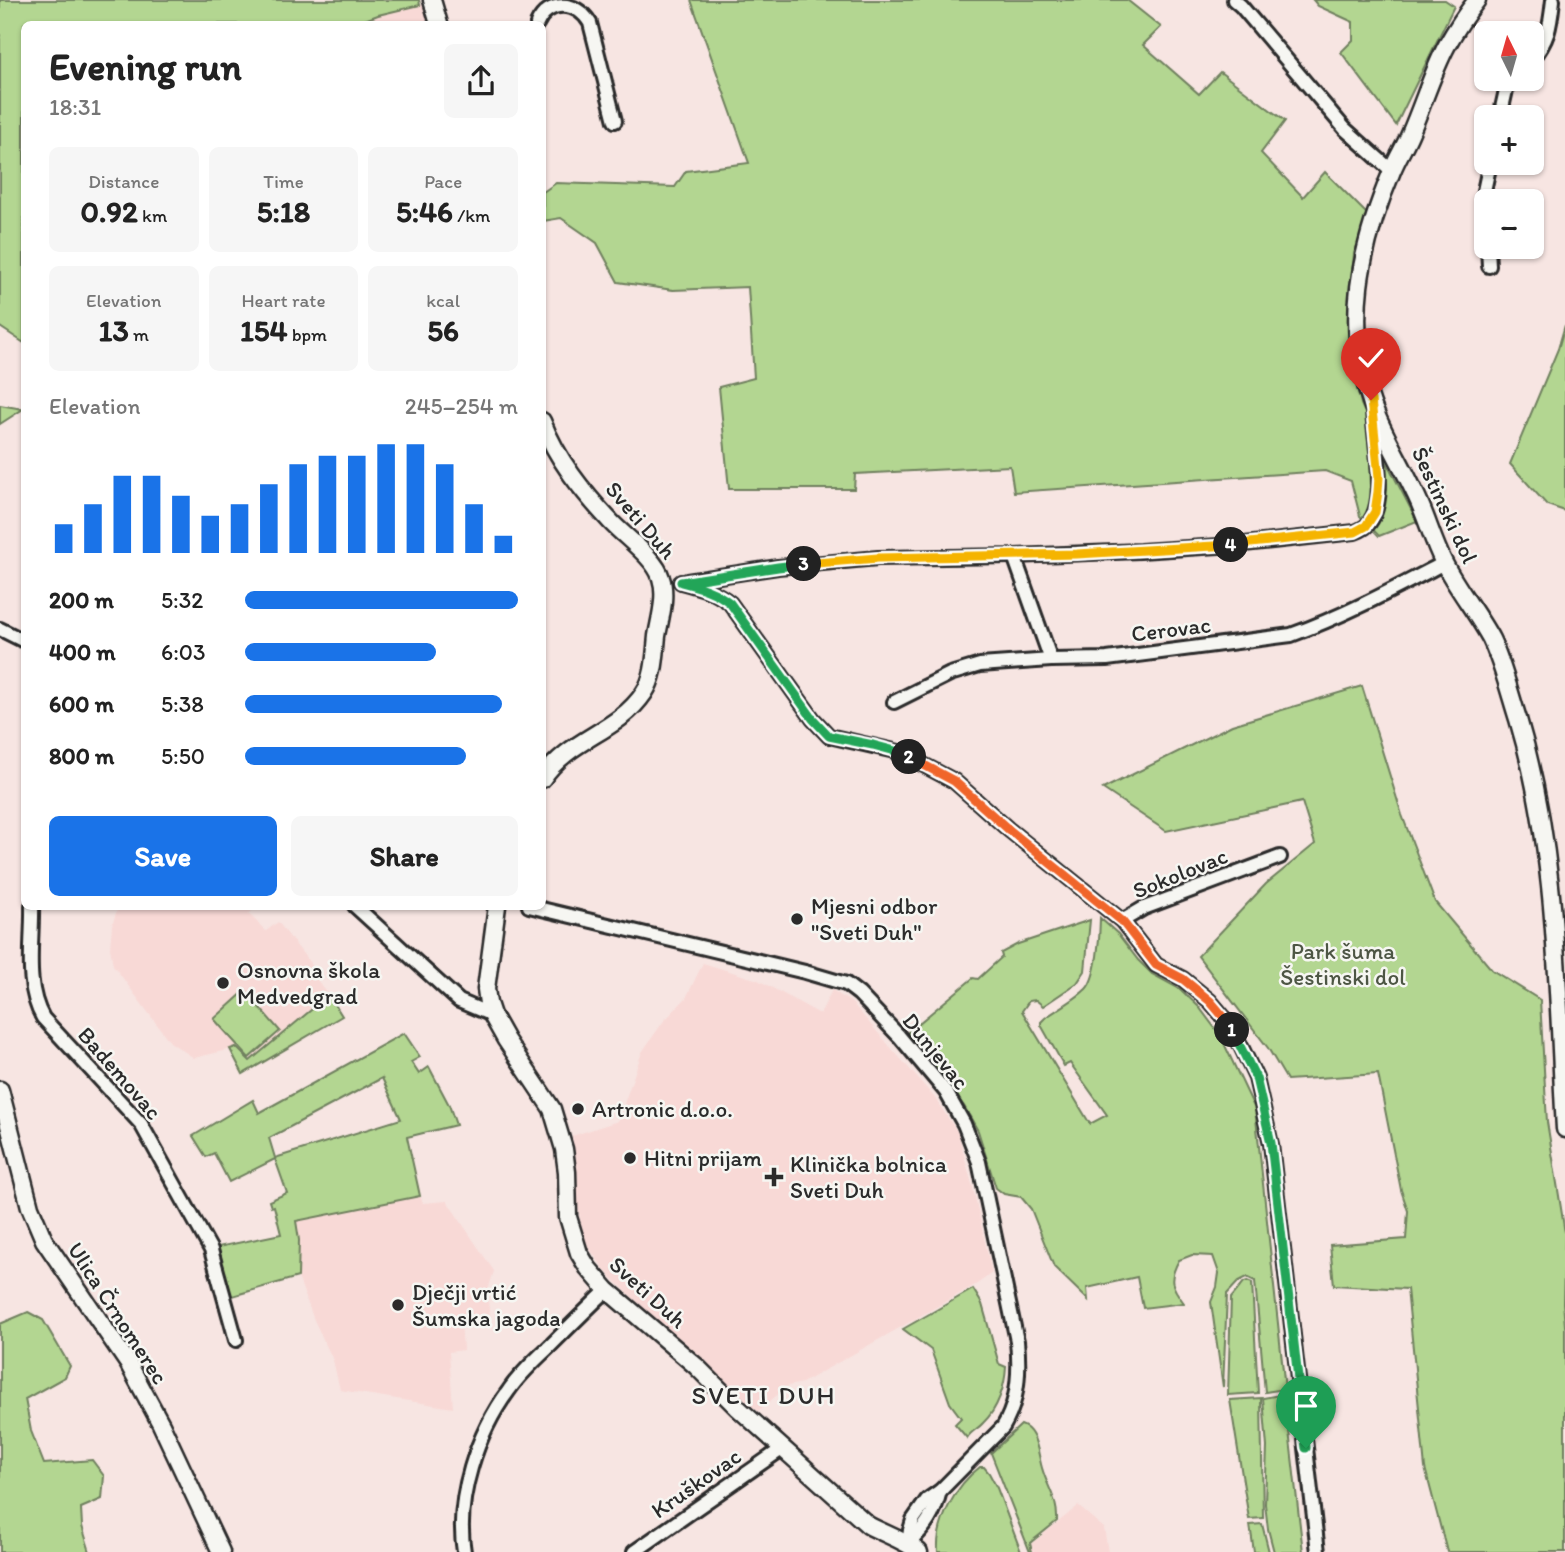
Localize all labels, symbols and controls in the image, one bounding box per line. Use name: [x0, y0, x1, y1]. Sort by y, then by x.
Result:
north arrow: [1474, 21, 1544, 91]
map controls: [1474, 21, 1544, 259]
text: Evening run: [49, 44, 242, 90]
button: share: [444, 44, 518, 118]
text: 18:31: [49, 93, 101, 121]
button: +: [1474, 105, 1544, 175]
text: Distance: [88, 170, 159, 193]
text: Time: [263, 170, 304, 193]
text: Pace: [424, 170, 462, 193]
button: −: [1474, 189, 1544, 259]
text: 0.92: [80, 193, 138, 230]
text: 5:18: [257, 193, 310, 230]
text: 5:46: [396, 193, 453, 230]
text: km: [138, 204, 167, 227]
text: /km: [453, 204, 490, 227]
text: Elevation: [86, 289, 162, 312]
text: Heart rate: [241, 289, 326, 312]
text: kcal: [426, 289, 460, 312]
text: 13: [99, 312, 129, 349]
text: 154: [240, 312, 288, 349]
text: 56: [427, 312, 459, 349]
text: m: [129, 323, 149, 346]
text: bpm: [288, 323, 327, 346]
pin: [1341, 328, 1401, 400]
icon: check: [1352, 339, 1390, 377]
text: Elevation: [49, 392, 140, 420]
text: 245–254 m: [405, 392, 518, 420]
street label: Šestinski dol: [1406, 442, 1484, 568]
street label: Sveti Duh: [600, 475, 682, 565]
pin: 4: [1214, 528, 1248, 562]
text: 4: [1225, 533, 1236, 556]
pin: 3: [786, 546, 822, 582]
text: 3: [798, 552, 809, 575]
text: 200 m: [49, 586, 114, 614]
text: 5:32: [161, 586, 203, 614]
street label: Cerovac: [1130, 610, 1213, 648]
text: 400 m: [49, 638, 116, 666]
text: 6:03: [161, 638, 206, 666]
text: 600 m: [49, 690, 114, 718]
text: 5:38: [161, 690, 204, 718]
pin: 2: [892, 740, 926, 774]
text: 800 m: [49, 742, 114, 770]
text: 5:50: [161, 742, 205, 770]
text: 2: [904, 745, 914, 768]
button: Save: [49, 816, 277, 896]
button: Share: [291, 816, 518, 896]
street label: Sokolovac: [1128, 841, 1232, 905]
place label: Mjesni odbor "Sveti Duh": [811, 892, 937, 946]
marker: Mjesni odbor "Sveti Duh": [789, 911, 805, 927]
park label: Park šuma Šestinski dol: [1280, 937, 1406, 991]
place label: Osnovna škola Medvedgrad: [237, 956, 380, 1010]
marker: Osnovna škola Medvedgrad: [215, 975, 231, 991]
street label: Dunjevac: [897, 1007, 976, 1095]
pin: 1: [1214, 1012, 1250, 1048]
text: 1: [1227, 1018, 1236, 1041]
street label: Bademovac: [72, 1021, 168, 1125]
place label: Artronic d.o.o.: [592, 1095, 733, 1123]
marker: Artronic d.o.o.: [570, 1101, 586, 1117]
place label: Hitni prijam: [644, 1144, 762, 1172]
marker: Hitni prijam: [622, 1150, 638, 1166]
place label: Klinička bolnica Sveti Duh: [790, 1150, 947, 1204]
marker: Klinička bolnica Sveti Duh: [764, 1167, 784, 1187]
street label: Ulica Črnomerec: [62, 1237, 174, 1389]
street label: Sveti Duh: [604, 1250, 692, 1334]
place label: Dječji vrtić Šumska jagoda: [412, 1278, 561, 1332]
marker: Dječji vrtić Šumska jagoda: [390, 1297, 406, 1313]
pin: [1276, 1376, 1336, 1448]
district label: SVETI DUH: [692, 1379, 836, 1411]
icon: arrive: [1287, 1387, 1325, 1425]
street label: Kruškovac: [646, 1442, 747, 1524]

